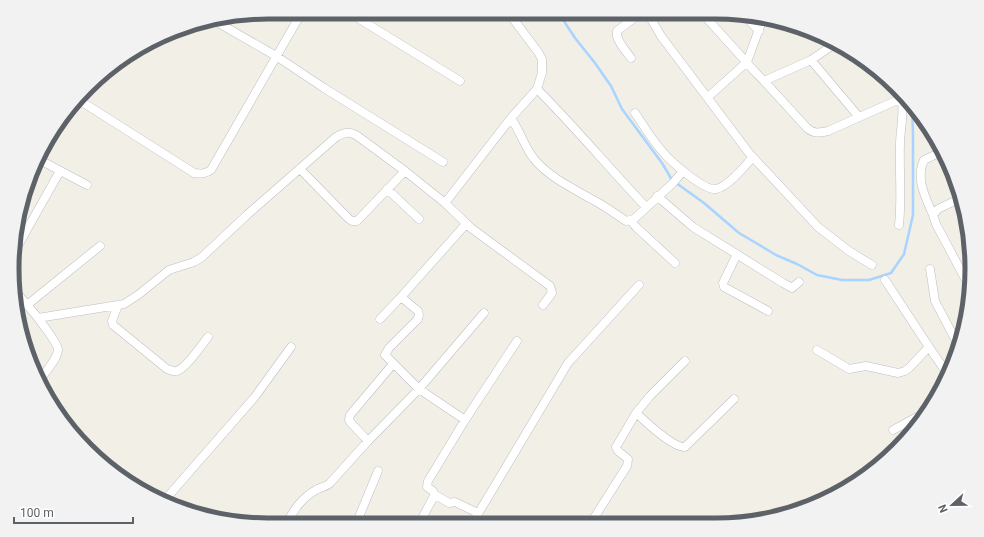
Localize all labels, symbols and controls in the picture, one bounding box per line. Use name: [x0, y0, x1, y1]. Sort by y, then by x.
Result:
north arrow: [932, 485, 972, 525]
scale bar: [14, 499, 133, 525]
text: N: [936, 502, 951, 515]
text: 100 m: [20, 506, 54, 520]

